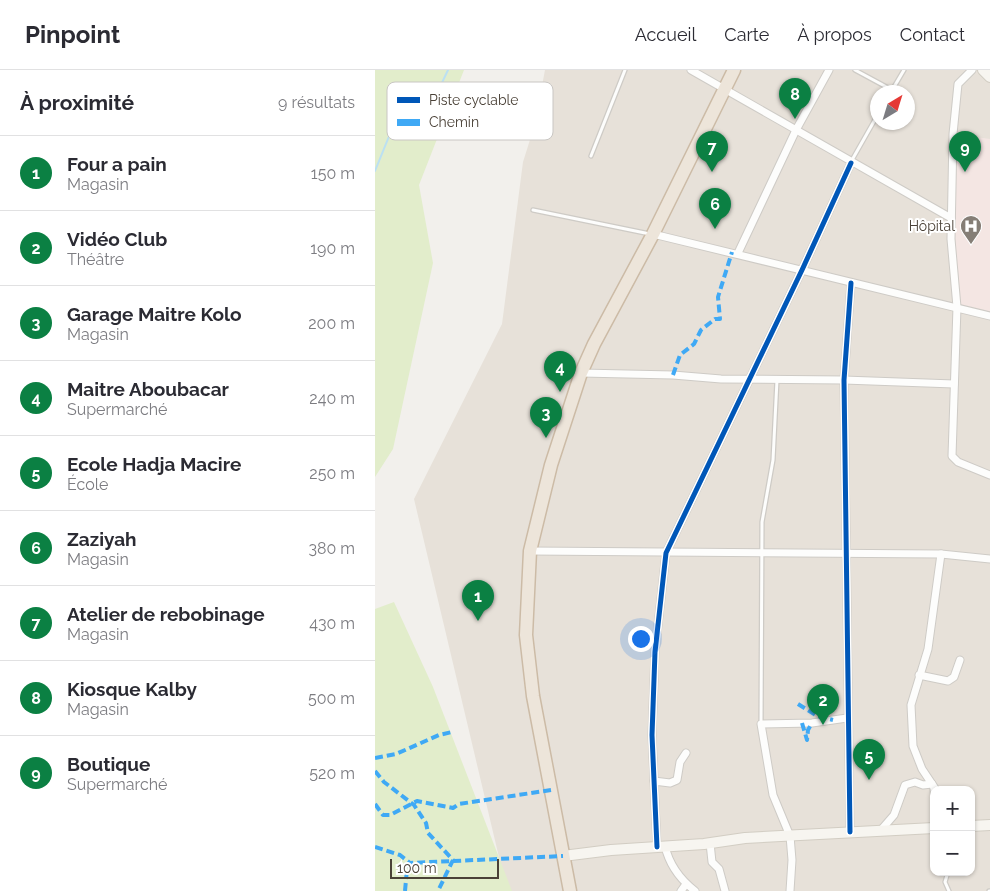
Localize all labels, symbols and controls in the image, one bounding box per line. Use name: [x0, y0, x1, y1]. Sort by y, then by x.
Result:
text: Pinpoint: [25, 20, 120, 49]
text: Accueil: [635, 24, 696, 45]
text: Carte: [724, 24, 769, 45]
text: À propos: [797, 24, 872, 45]
text: Contact: [900, 24, 965, 45]
pin: 8: [779, 78, 811, 119]
legend: [387, 82, 553, 140]
north arrow: [870, 85, 915, 130]
text: À proximité: [20, 90, 134, 115]
text: Piste cyclable: [429, 92, 519, 108]
text: 9 résultats: [278, 93, 355, 112]
text: Chemin: [429, 114, 479, 130]
pin: 7: [696, 131, 728, 172]
pin: 9: [949, 131, 981, 172]
text: Four a pain: [67, 153, 167, 175]
text: 1: [32, 164, 40, 183]
text: 150 m: [311, 164, 355, 183]
text: Magasin: [67, 175, 129, 194]
pin: 6: [699, 188, 731, 229]
hospital icon: Hôpital: [959, 214, 983, 245]
place label: Hôpital: [909, 218, 955, 234]
text: Vidéo Club: [67, 228, 167, 250]
text: 2: [31, 239, 41, 258]
text: 190 m: [310, 239, 355, 258]
text: Théâtre: [67, 250, 124, 269]
text: Garage Maitre Kolo: [67, 303, 242, 325]
text: 3: [32, 314, 40, 333]
text: 200 m: [308, 314, 355, 333]
text: Magasin: [67, 325, 129, 344]
pin: 4: [544, 351, 576, 392]
text: Maitre Aboubacar: [67, 378, 229, 400]
text: 4: [31, 389, 41, 408]
text: 240 m: [309, 389, 355, 408]
pin: 3: [530, 397, 562, 438]
text: Supermarché: [67, 400, 167, 419]
text: Ecole Hadja Macire: [67, 453, 241, 475]
text: 5: [32, 464, 40, 483]
text: 250 m: [309, 464, 355, 483]
text: École: [67, 475, 108, 494]
text: Zaziyah: [67, 528, 137, 550]
text: 6: [31, 539, 41, 558]
text: 380 m: [308, 539, 355, 558]
text: Magasin: [67, 550, 129, 569]
pin: 1: [462, 580, 494, 621]
text: Atelier de rebobinage: [67, 603, 265, 625]
text: 7: [32, 614, 40, 633]
text: 430 m: [309, 614, 355, 633]
text: Magasin: [67, 625, 129, 644]
your location: [628, 626, 654, 652]
text: Kiosque Kalby: [67, 678, 197, 700]
pin: 2: [807, 684, 839, 725]
text: 8: [31, 689, 41, 708]
text: 500 m: [308, 689, 355, 708]
text: Magasin: [67, 700, 129, 719]
pin: 5: [853, 739, 885, 780]
text: Boutique: [67, 753, 150, 775]
text: 9: [31, 764, 41, 783]
text: 520 m: [309, 764, 355, 783]
text: Supermarché: [67, 775, 167, 794]
map controls: [930, 786, 975, 876]
button: +: [930, 786, 975, 831]
button: −: [930, 831, 975, 876]
scale bar: [390, 856, 499, 879]
text: 100 m: [397, 860, 437, 876]

